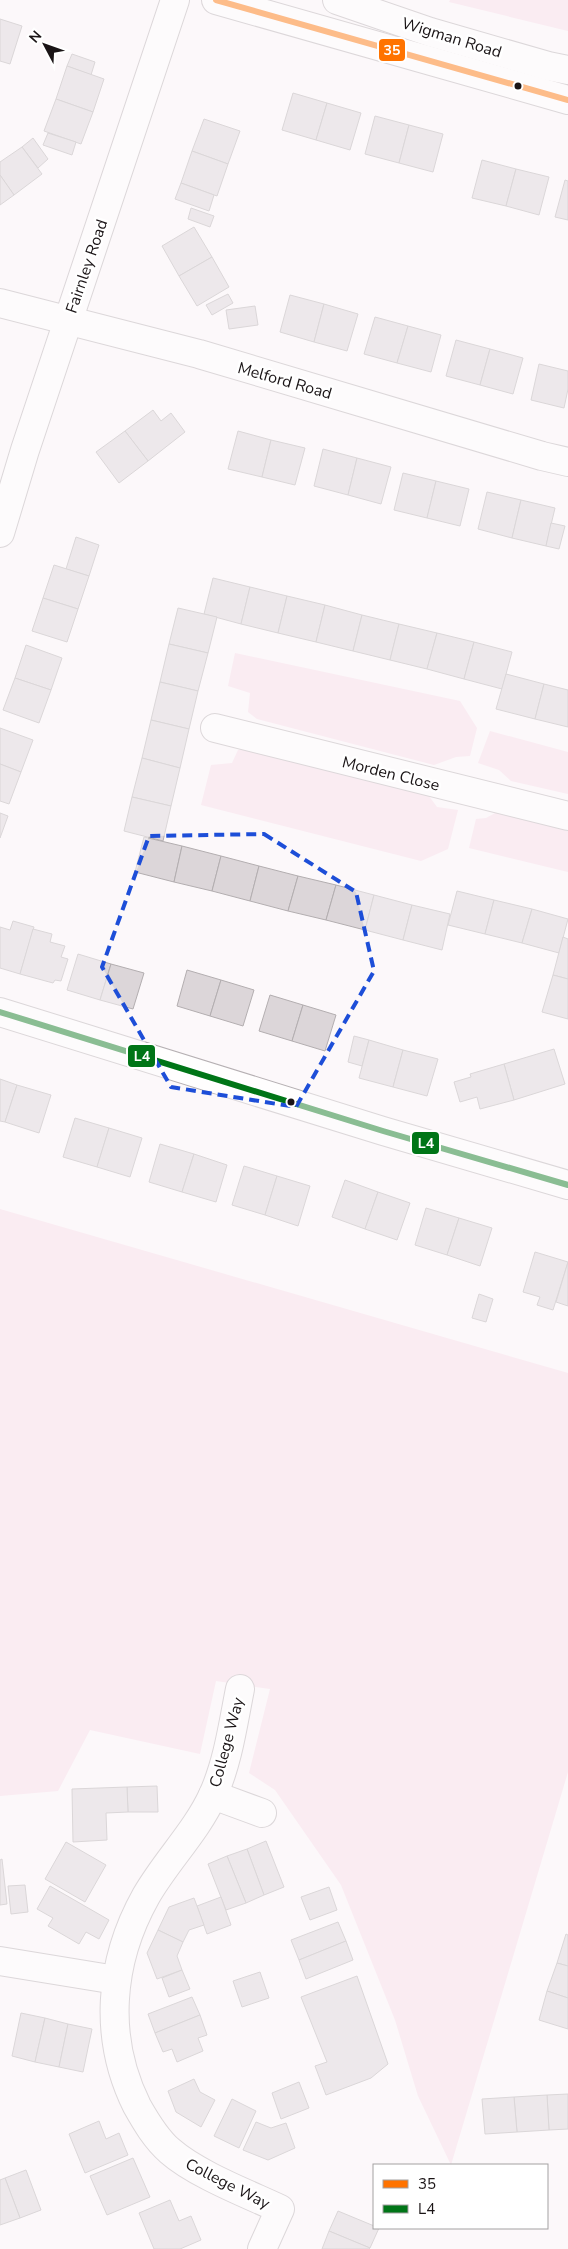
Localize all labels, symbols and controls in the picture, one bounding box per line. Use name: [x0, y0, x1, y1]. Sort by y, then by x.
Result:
street label: Wigman Road: [399, 12, 504, 64]
north arrow: [20, 20, 70, 70]
text: N: [25, 27, 46, 47]
line badge: 35: [378, 38, 406, 62]
text: 35: [384, 41, 400, 60]
unlabelled marker: [513, 81, 523, 91]
street label: Fairnley Road: [61, 216, 113, 316]
street label: Melford Road: [235, 357, 334, 405]
street label: Morden Close: [340, 751, 442, 797]
line badge: L4: [127, 1044, 156, 1068]
text: L4: [134, 1047, 151, 1066]
unlabelled marker: [286, 1097, 296, 1107]
line badge: L4: [411, 1131, 440, 1155]
text: L4: [418, 1134, 435, 1153]
street label: College Way: [204, 1694, 250, 1790]
street label: College Way: [181, 2153, 274, 2215]
legend: [373, 2164, 548, 2229]
text: 35: [418, 2174, 436, 2194]
text: L4: [418, 2199, 435, 2219]

